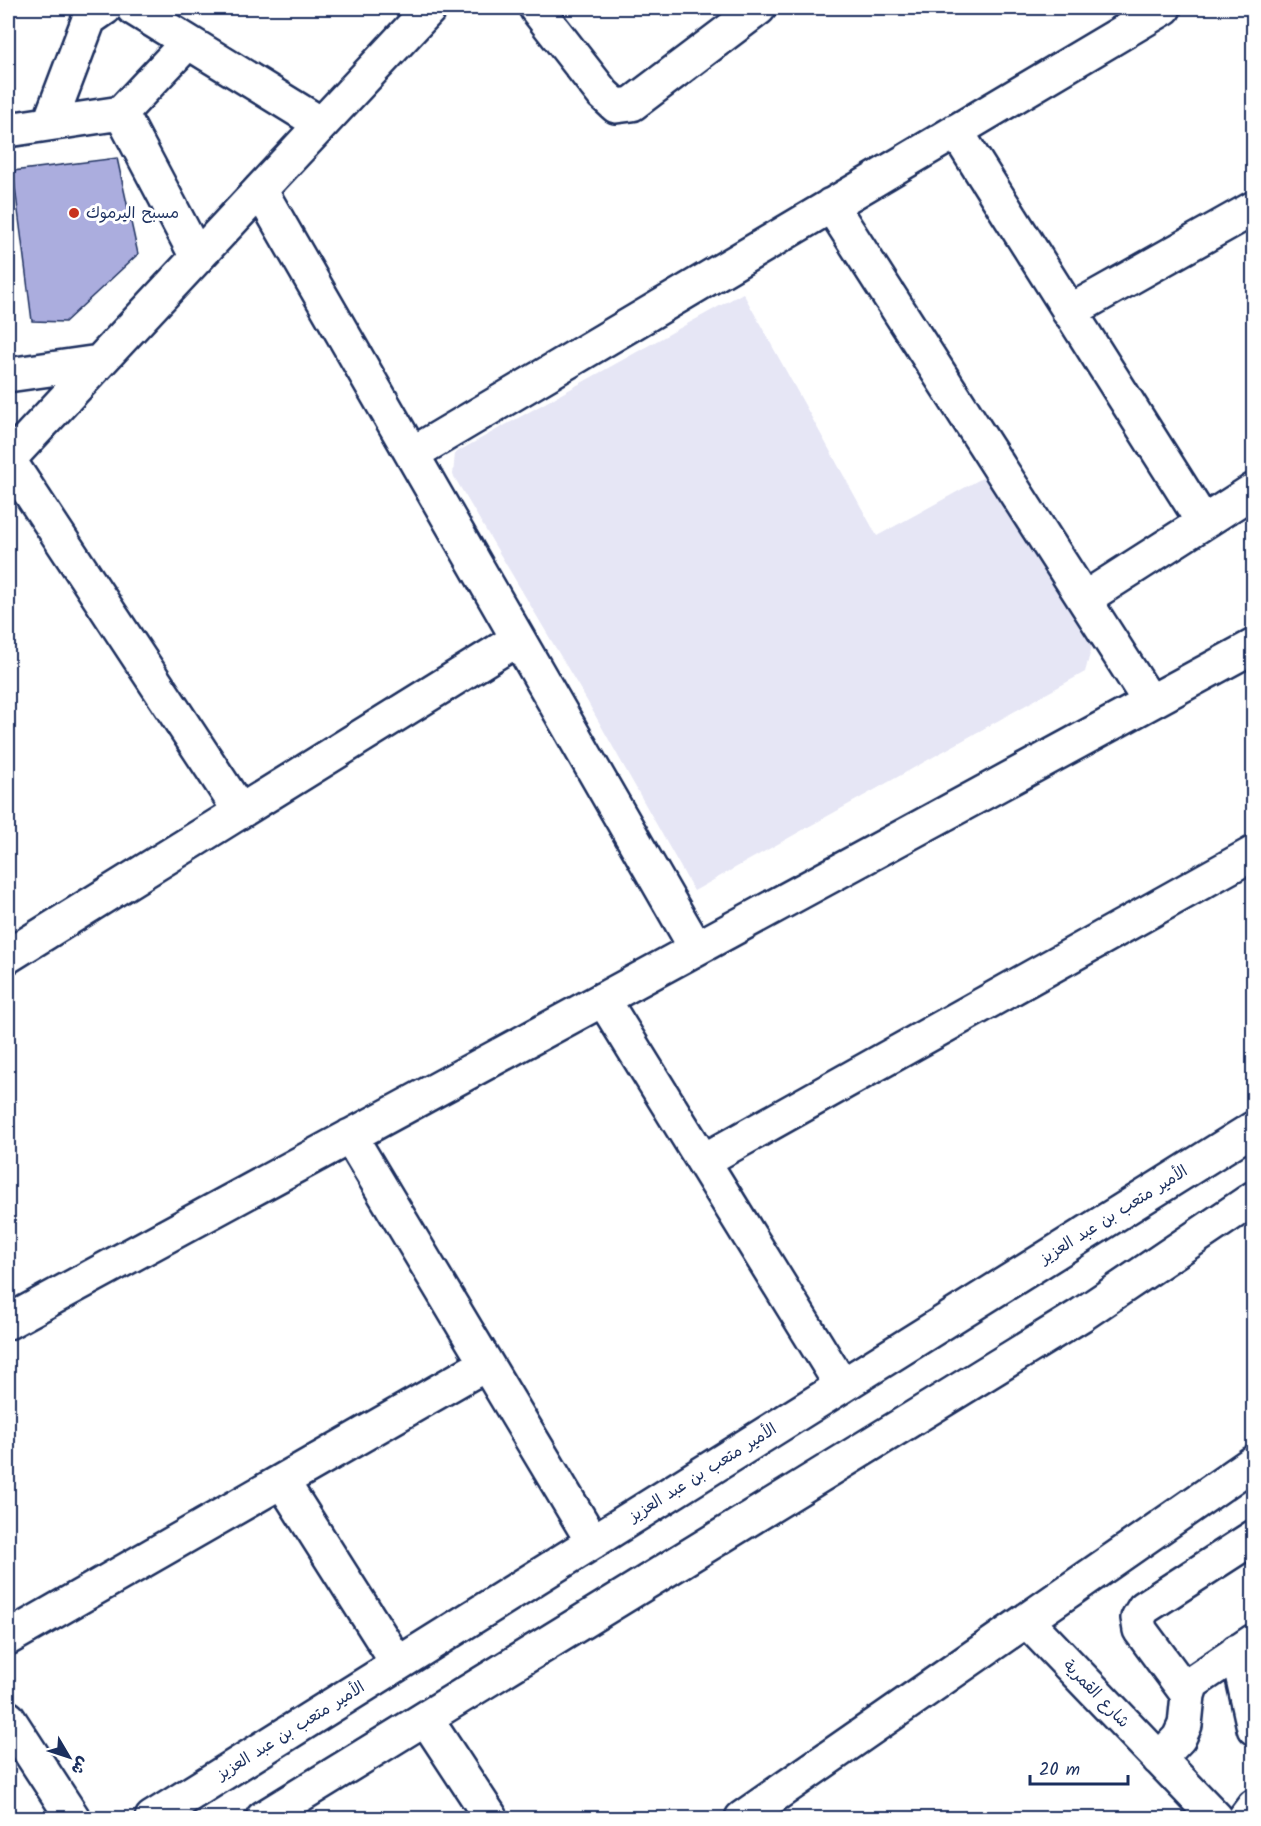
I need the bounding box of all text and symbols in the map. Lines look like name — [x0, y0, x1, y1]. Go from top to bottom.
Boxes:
place label: مسبح اليرموك — [86, 201, 179, 226]
marker: مسبح اليرموك — [67, 206, 81, 220]
street label: الأمير متعب بن عبد العزيز — [1033, 1159, 1193, 1272]
street label: الأمير متعب بن عبد العزيز — [622, 1417, 782, 1530]
street label: شارع القمرية — [1057, 1654, 1135, 1734]
street label: الأمير متعب بن عبد العزيز — [210, 1675, 370, 1788]
north arrow — [39, 1727, 99, 1787]
scale bar — [1030, 1748, 1128, 1786]
text: ش — [64, 1751, 95, 1780]
text: 20 m — [1039, 1756, 1080, 1785]

